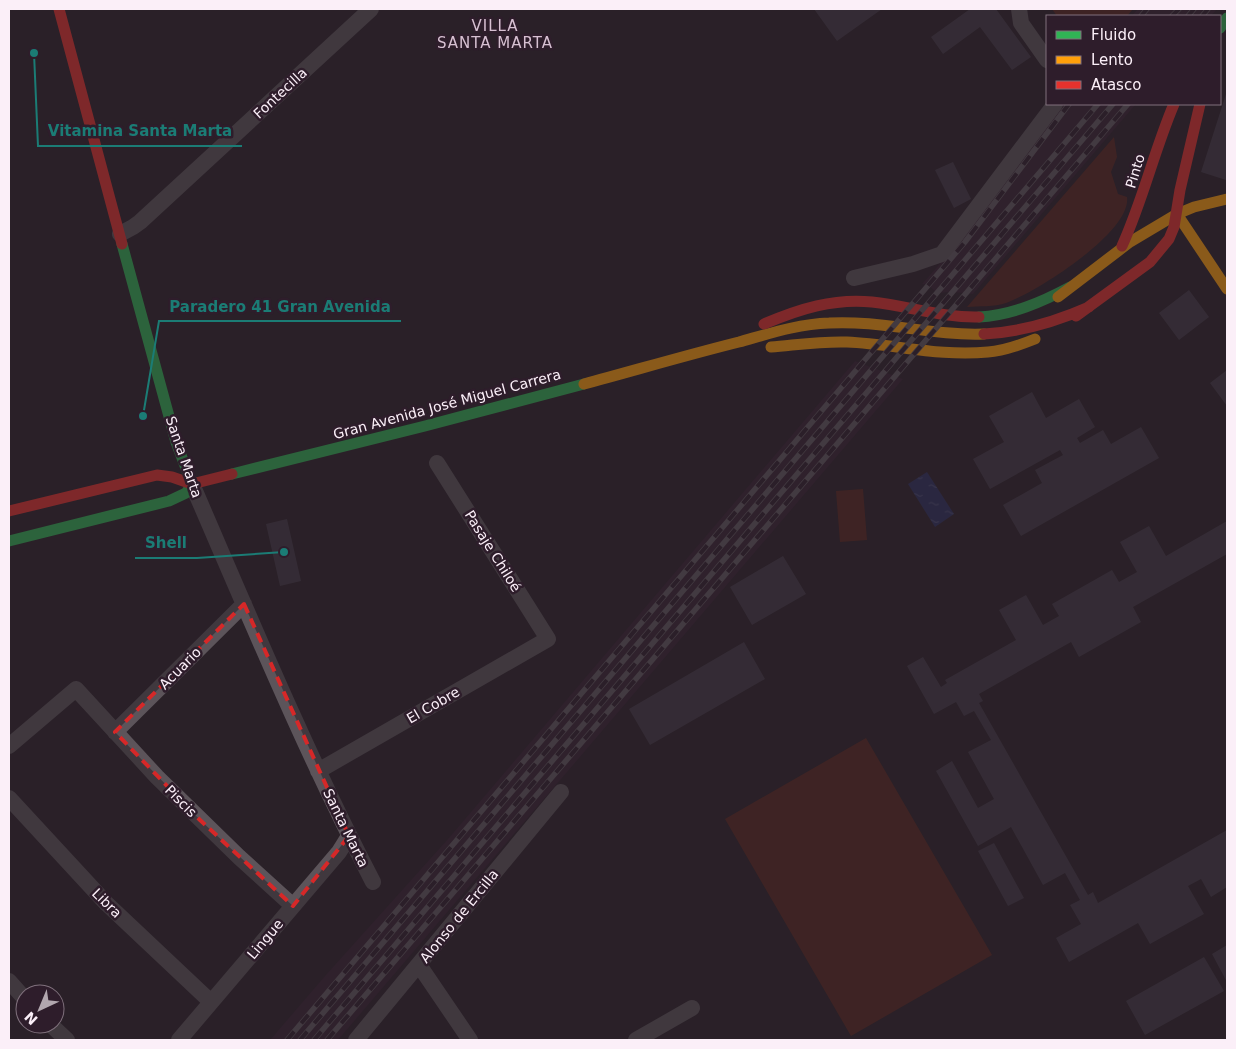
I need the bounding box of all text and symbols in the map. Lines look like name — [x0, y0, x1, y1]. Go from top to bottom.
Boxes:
legend — [1046, 15, 1221, 105]
district label: VILLA SANTA MARTA — [437, 17, 553, 52]
text: Fluido — [1091, 26, 1136, 44]
text: Lento — [1091, 51, 1133, 69]
street label: Fontecilla — [250, 64, 310, 122]
text: Atasco — [1091, 76, 1141, 94]
callout: Vitamina Santa Marta — [38, 116, 242, 146]
text: Vitamina Santa Marta — [48, 122, 232, 140]
street label: Pinto — [1122, 152, 1148, 190]
callout: Paradero 41 Gran Avenida — [159, 291, 401, 321]
text: Paradero 41 Gran Avenida — [169, 298, 391, 316]
street label: Gran Avenida José Miguel Carrera — [332, 366, 562, 442]
street label: Santa Marta — [163, 414, 205, 500]
street label: Pasaje Chiloé — [462, 507, 524, 595]
callout: Shell — [135, 528, 197, 558]
text: Shell — [145, 534, 187, 552]
street label: Acuario — [156, 644, 204, 692]
street label: El Cobre — [404, 683, 462, 727]
street label: Piscis — [162, 782, 200, 820]
street label: Santa Marta — [320, 786, 372, 870]
street label: Alonso de Ercilla — [416, 866, 502, 966]
street label: Libra — [89, 885, 125, 921]
street label: Lingue — [244, 916, 286, 962]
north arrow — [15, 984, 65, 1034]
text: N — [21, 1009, 41, 1028]

